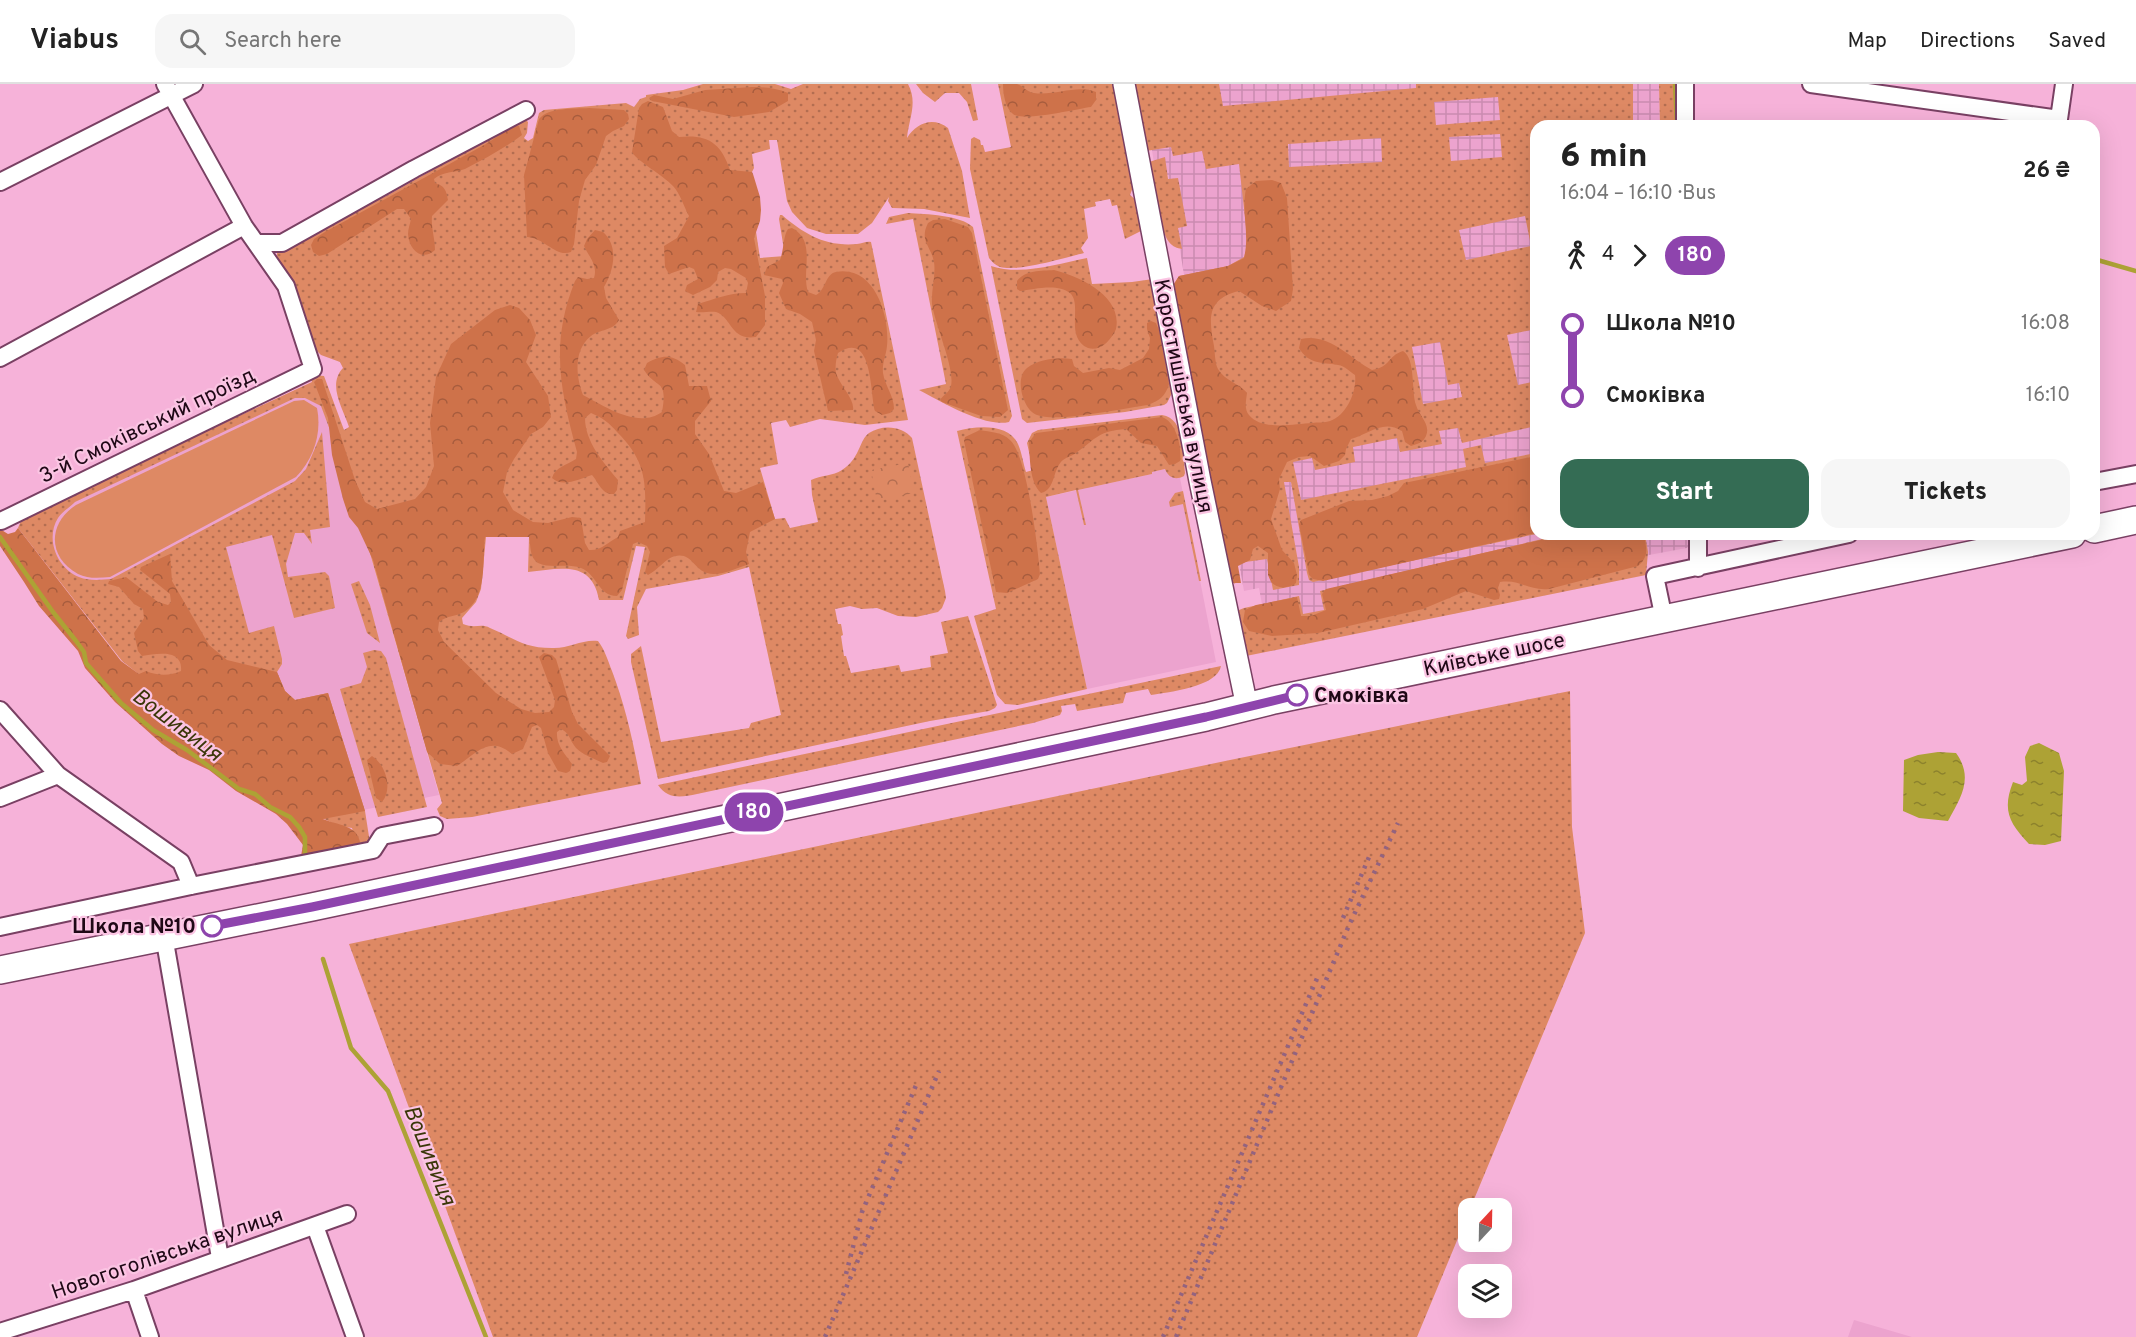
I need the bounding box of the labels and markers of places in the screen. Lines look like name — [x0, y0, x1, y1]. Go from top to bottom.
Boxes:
place label: Смоківка — [1314, 683, 1409, 710]
marker: Смоківка — [1286, 684, 1308, 706]
place label: Школа №10 — [72, 914, 196, 941]
marker: Школа №10 — [201, 915, 223, 937]

